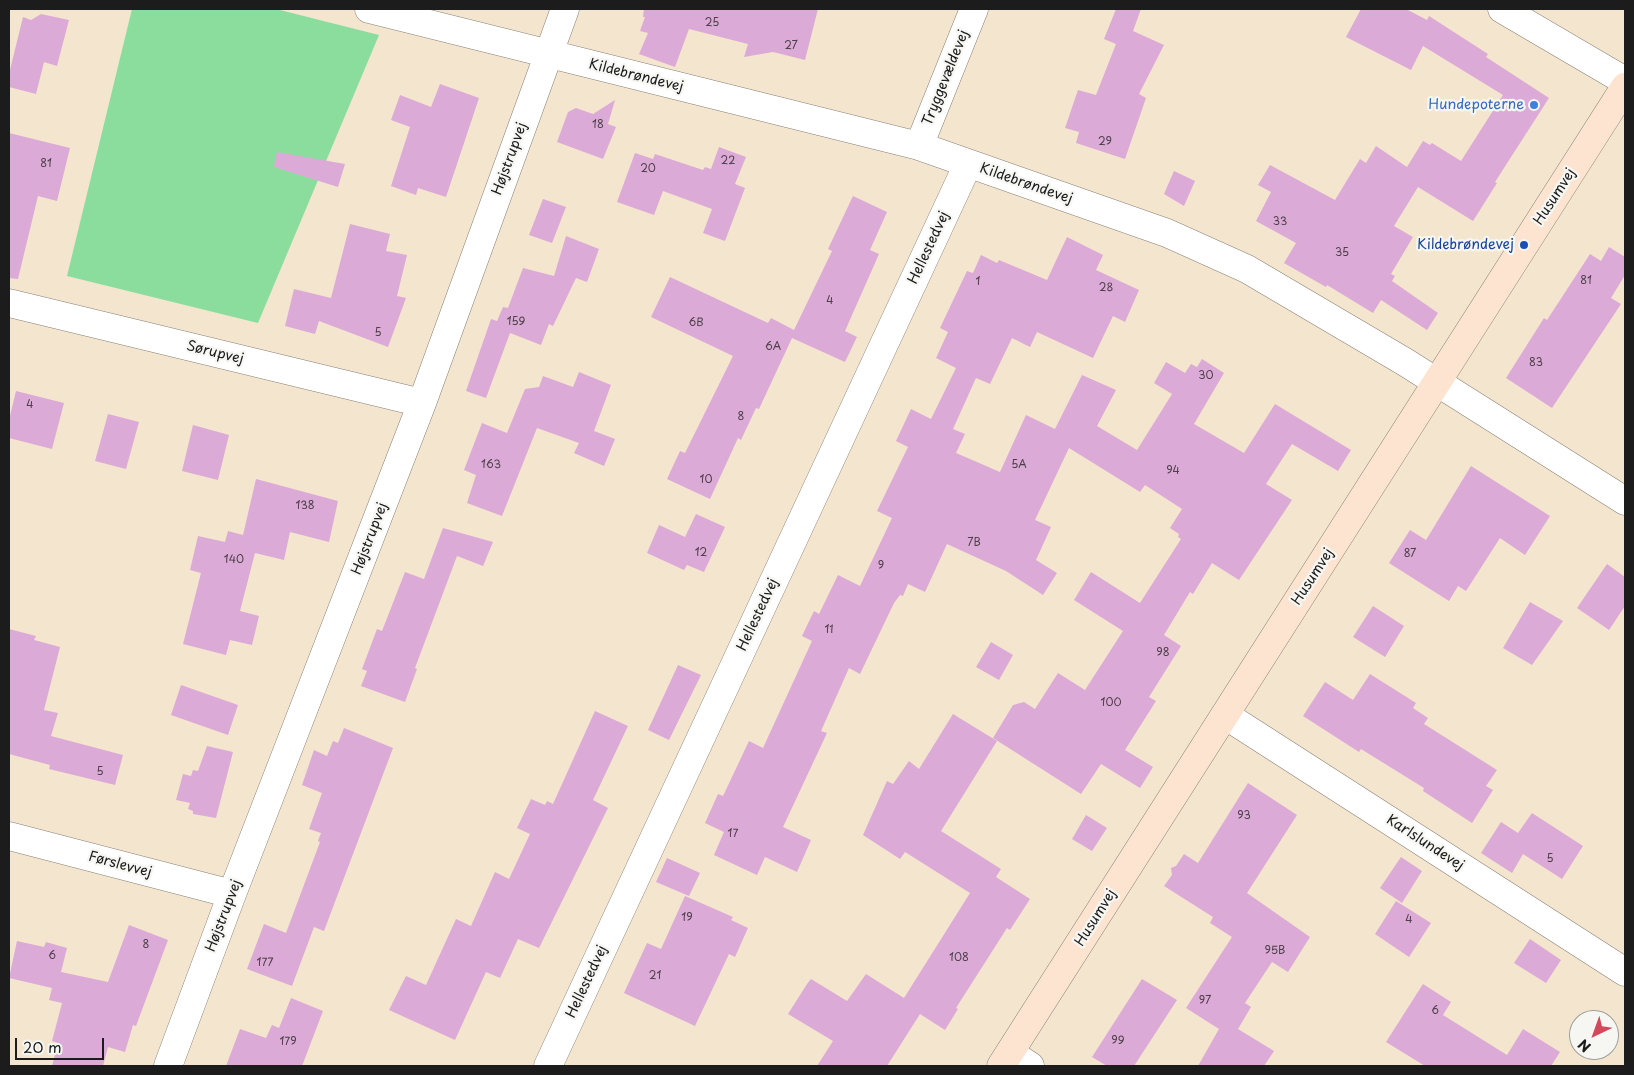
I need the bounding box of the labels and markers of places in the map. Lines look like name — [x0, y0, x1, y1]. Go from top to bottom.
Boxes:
place label: Hundepoterne — [1428, 97, 1524, 113]
marker: Hundepoterne — [1528, 99, 1540, 111]
place label: Kildebrøndevej — [1417, 237, 1514, 253]
marker: Kildebrøndevej — [1518, 239, 1530, 251]

